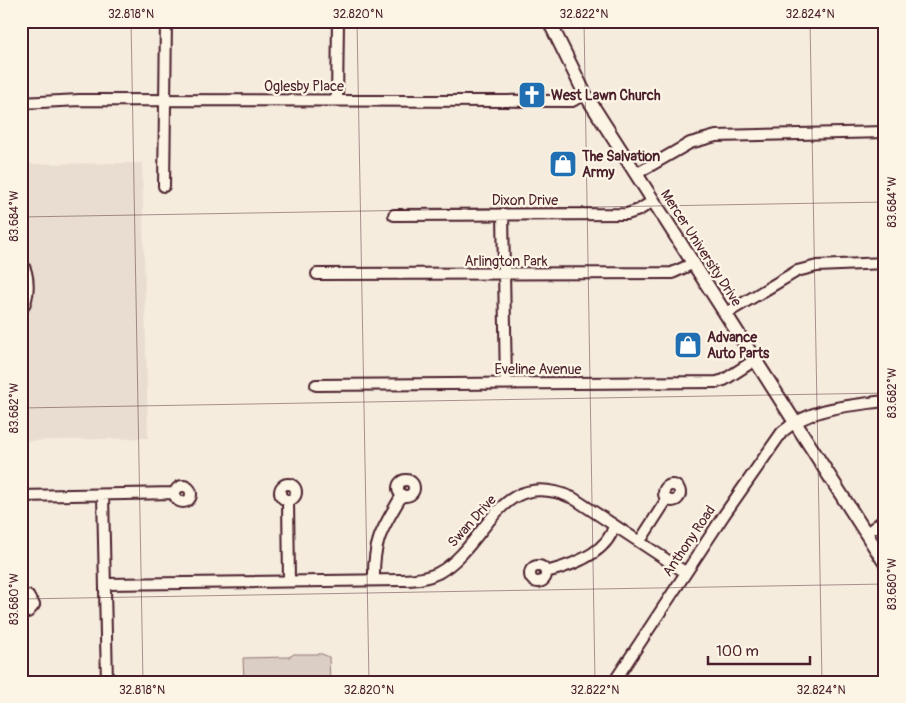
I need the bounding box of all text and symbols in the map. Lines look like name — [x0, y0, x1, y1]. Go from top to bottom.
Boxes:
text: 32.818°N — [108, 7, 154, 22]
text: 32.820°N — [333, 7, 383, 22]
text: 32.822°N — [560, 7, 608, 22]
text: 32.824°N — [785, 7, 835, 22]
street label: Oglesby Place — [264, 78, 344, 95]
church icon: West Lawn Church — [517, 80, 547, 110]
place label: West Lawn Church — [551, 87, 661, 104]
place label: The Salvation Army — [581, 148, 660, 181]
shop icon: The Salvation Army — [548, 149, 578, 179]
text: 83.684°W — [885, 177, 900, 227]
street label: Mercer University Drive — [657, 186, 745, 310]
text: 83.684°W — [7, 191, 22, 241]
street label: Dixon Drive — [492, 192, 558, 209]
street label: Arlington Park — [464, 253, 548, 270]
place label: Advance Auto Parts — [707, 329, 770, 362]
shop icon: Advance Auto Parts — [673, 330, 703, 360]
street label: Eveline Avenue — [494, 361, 582, 378]
text: 83.682°W — [885, 368, 900, 418]
text: 83.682°W — [7, 383, 22, 433]
street label: Swan Drive — [444, 491, 500, 551]
street label: Anthony Road — [659, 502, 719, 580]
text: 83.680°W — [885, 558, 900, 610]
text: 83.680°W — [7, 573, 22, 625]
scale bar — [708, 633, 811, 665]
text: 100 m — [716, 642, 759, 661]
text: 32.818°N — [119, 683, 165, 698]
text: 32.820°N — [344, 683, 394, 698]
text: 32.822°N — [571, 683, 619, 698]
text: 32.824°N — [796, 683, 846, 698]

